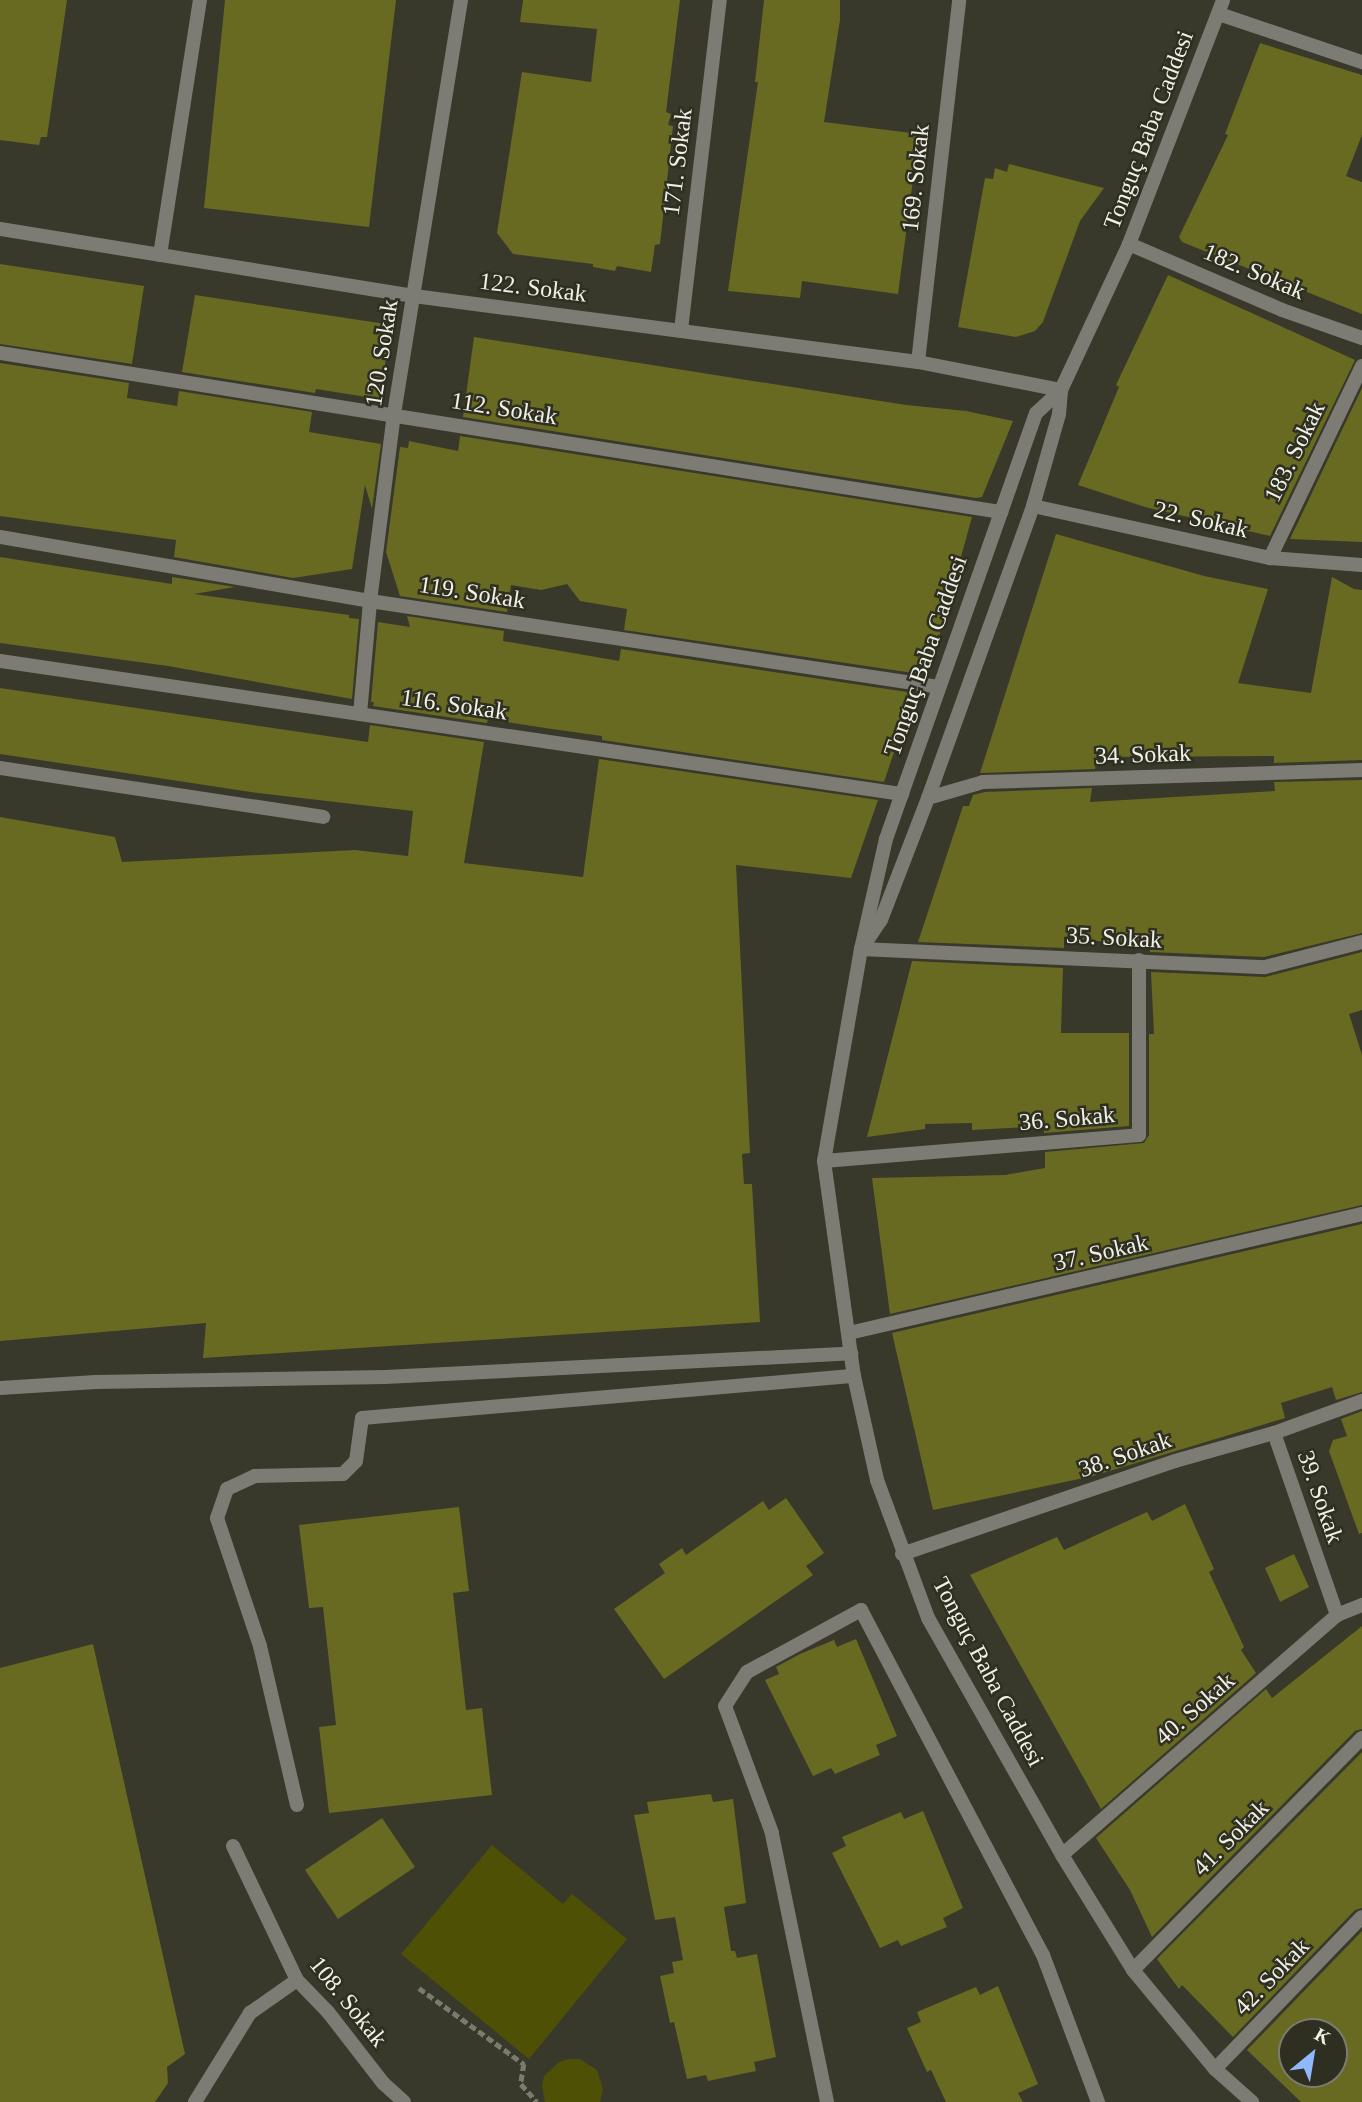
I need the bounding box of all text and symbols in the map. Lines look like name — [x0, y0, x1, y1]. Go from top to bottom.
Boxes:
street label: Tonguç Baba Caddesi — [1098, 27, 1200, 233]
street label: 171. Sokak — [657, 107, 699, 217]
street label: 169. Sokak — [896, 123, 936, 233]
street label: 182. Sokak — [1199, 238, 1309, 306]
street label: 122. Sokak — [478, 267, 588, 309]
street label: 120. Sokak — [359, 297, 405, 409]
street label: 112. Sokak — [449, 386, 559, 432]
street label: 183. Sokak — [1258, 397, 1332, 507]
street label: 22. Sokak — [1151, 495, 1251, 545]
street label: Tonguç Baba Caddesi — [878, 552, 974, 760]
street label: 119. Sokak — [417, 570, 527, 616]
street label: 116. Sokak — [399, 683, 509, 727]
street label: 34. Sokak — [1095, 739, 1191, 771]
street label: 35. Sokak — [1065, 921, 1163, 955]
street label: 36. Sokak — [1018, 1100, 1116, 1138]
street label: 37. Sokak — [1051, 1228, 1151, 1278]
street label: 38. Sokak — [1075, 1426, 1175, 1484]
street label: 39. Sokak — [1291, 1447, 1349, 1547]
street label: Tonguç Baba Caddesi — [926, 1572, 1050, 1772]
street label: 40. Sokak — [1149, 1667, 1241, 1751]
street label: 41. Sokak — [1187, 1794, 1275, 1882]
street label: 42. Sokak — [1228, 1932, 1316, 2022]
street label: 108. Sokak — [303, 1951, 393, 2053]
north arrow — [1278, 2018, 1348, 2088]
text: K — [1311, 2023, 1334, 2049]

